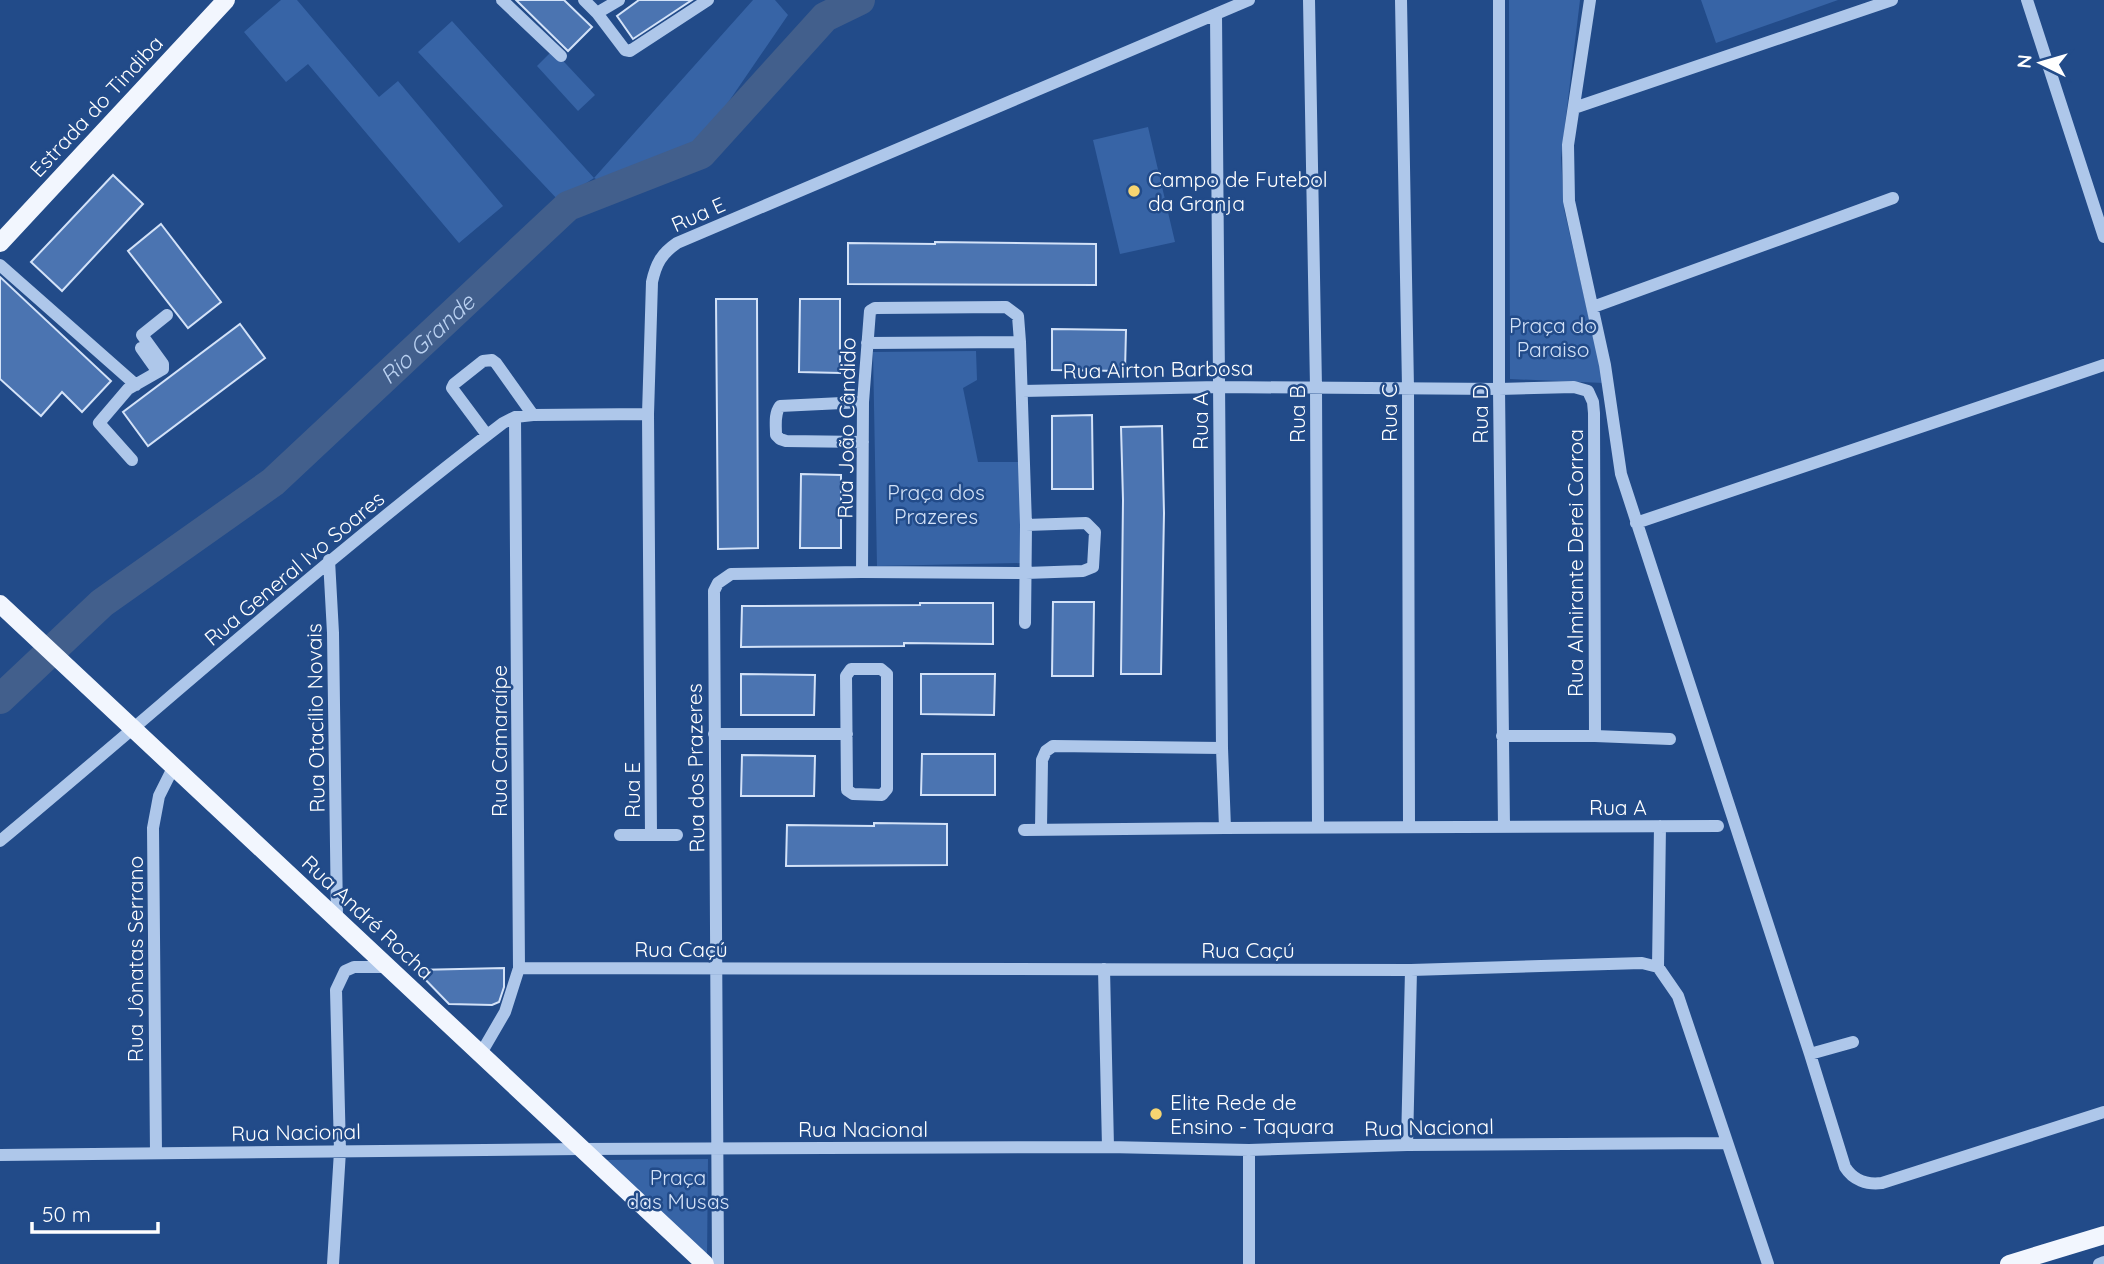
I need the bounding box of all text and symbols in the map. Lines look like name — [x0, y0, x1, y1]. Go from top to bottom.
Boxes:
north arrow — [2006, 28, 2076, 98]
street label: Estrada do Tindiba — [24, 30, 168, 182]
text: N — [2012, 54, 2037, 70]
place label: Campo de Futebol da Granja — [1148, 166, 1328, 216]
marker: Campo de Futebol da Granja — [1126, 183, 1142, 199]
street label: Rua E — [667, 191, 729, 237]
water label: Rio Grande — [373, 286, 481, 390]
park label: Praça do Paraiso — [1509, 312, 1597, 362]
street label: Rua João Cândido — [831, 337, 861, 519]
street label: Rua Airton Barbosa — [1062, 354, 1254, 384]
street label: Rua C — [1376, 384, 1402, 442]
street label: Rua D — [1467, 384, 1493, 444]
street label: Rua B — [1284, 385, 1310, 443]
street label: Rua A — [1187, 392, 1213, 450]
street label: Rua Almirante Derei Corroa — [1562, 429, 1588, 697]
park label: Praça dos Prazeres — [887, 479, 985, 529]
street label: Rua General Ivo Soares — [199, 485, 389, 651]
street label: Rua Otacílio Novais — [300, 623, 330, 813]
street label: Rua Camaraípe — [486, 665, 512, 817]
street label: Rua dos Prazeres — [681, 683, 709, 853]
street label: Rua E — [619, 762, 645, 818]
street label: Rua A — [1589, 794, 1647, 820]
street label: Rua André Rocha — [297, 849, 439, 985]
street label: Rua Jônatas Serrano — [122, 856, 148, 1062]
street label: Rua Caçú — [634, 936, 728, 962]
street label: Rua Caçú — [1201, 937, 1295, 963]
place label: Elite Rede de Ensino - Taquara — [1170, 1089, 1334, 1139]
marker: Elite Rede de Ensino - Taquara — [1148, 1106, 1164, 1122]
street label: Rua Nacional — [1364, 1113, 1494, 1141]
street label: Rua Nacional — [798, 1116, 928, 1142]
street label: Rua Nacional — [231, 1118, 361, 1146]
park label: Praça das Musas — [627, 1164, 729, 1214]
scale bar — [32, 1190, 158, 1234]
text: 50 m — [42, 1201, 91, 1227]

